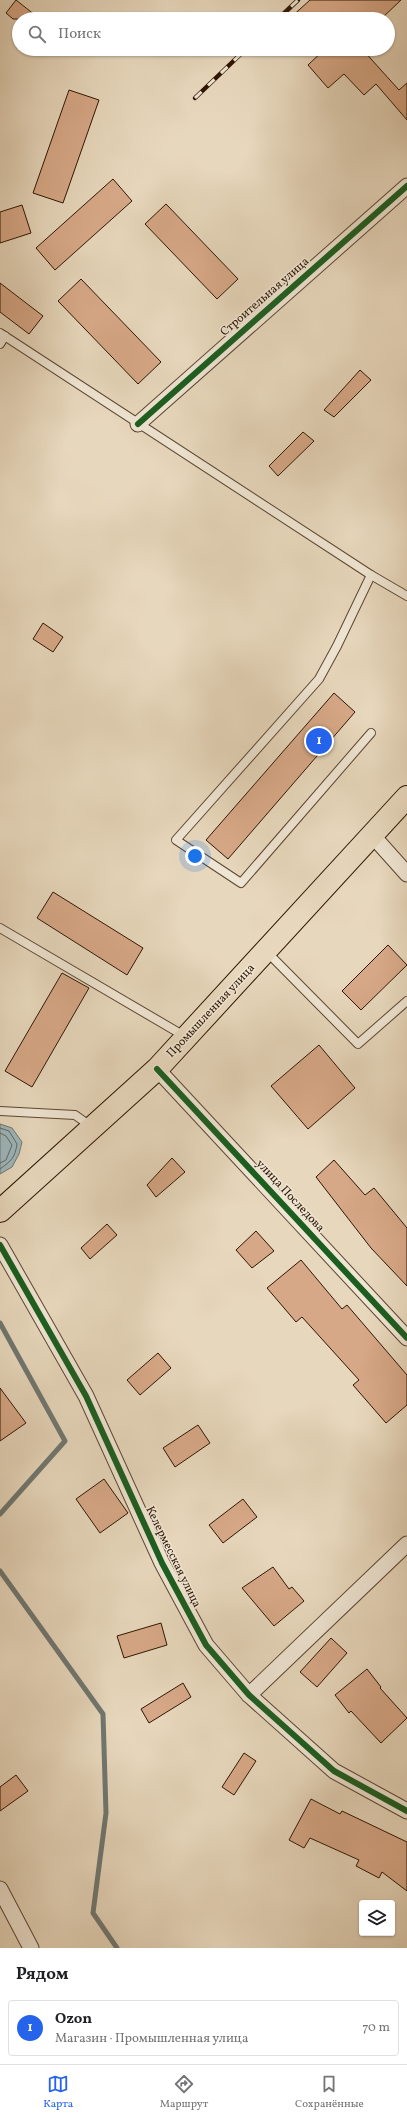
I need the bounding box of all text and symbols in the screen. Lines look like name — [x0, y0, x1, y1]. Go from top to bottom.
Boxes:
search box — [12, 12, 395, 56]
icon: search — [26, 23, 48, 45]
text: Поиск — [58, 24, 101, 45]
street label: Строительная улица — [217, 254, 313, 340]
pin: 1 — [306, 726, 332, 756]
your location — [185, 846, 205, 866]
street label: Промышленная улица — [163, 960, 259, 1062]
street label: улица Последова — [252, 1156, 328, 1236]
street label: Келермесская улица — [141, 1504, 205, 1610]
map controls — [359, 1900, 395, 1936]
button: layers — [359, 1900, 395, 1936]
text: Рядом — [16, 1963, 69, 1986]
text: Ozon — [55, 2009, 92, 2030]
text: 1 — [27, 2019, 33, 2037]
text: 70 m — [362, 2019, 390, 2037]
text: Магазин · Промышленная улица — [55, 2030, 248, 2048]
tab: Карта — [43, 2073, 73, 2112]
tab: Маршрут — [160, 2073, 208, 2112]
tab: Сохранённые — [295, 2073, 364, 2112]

